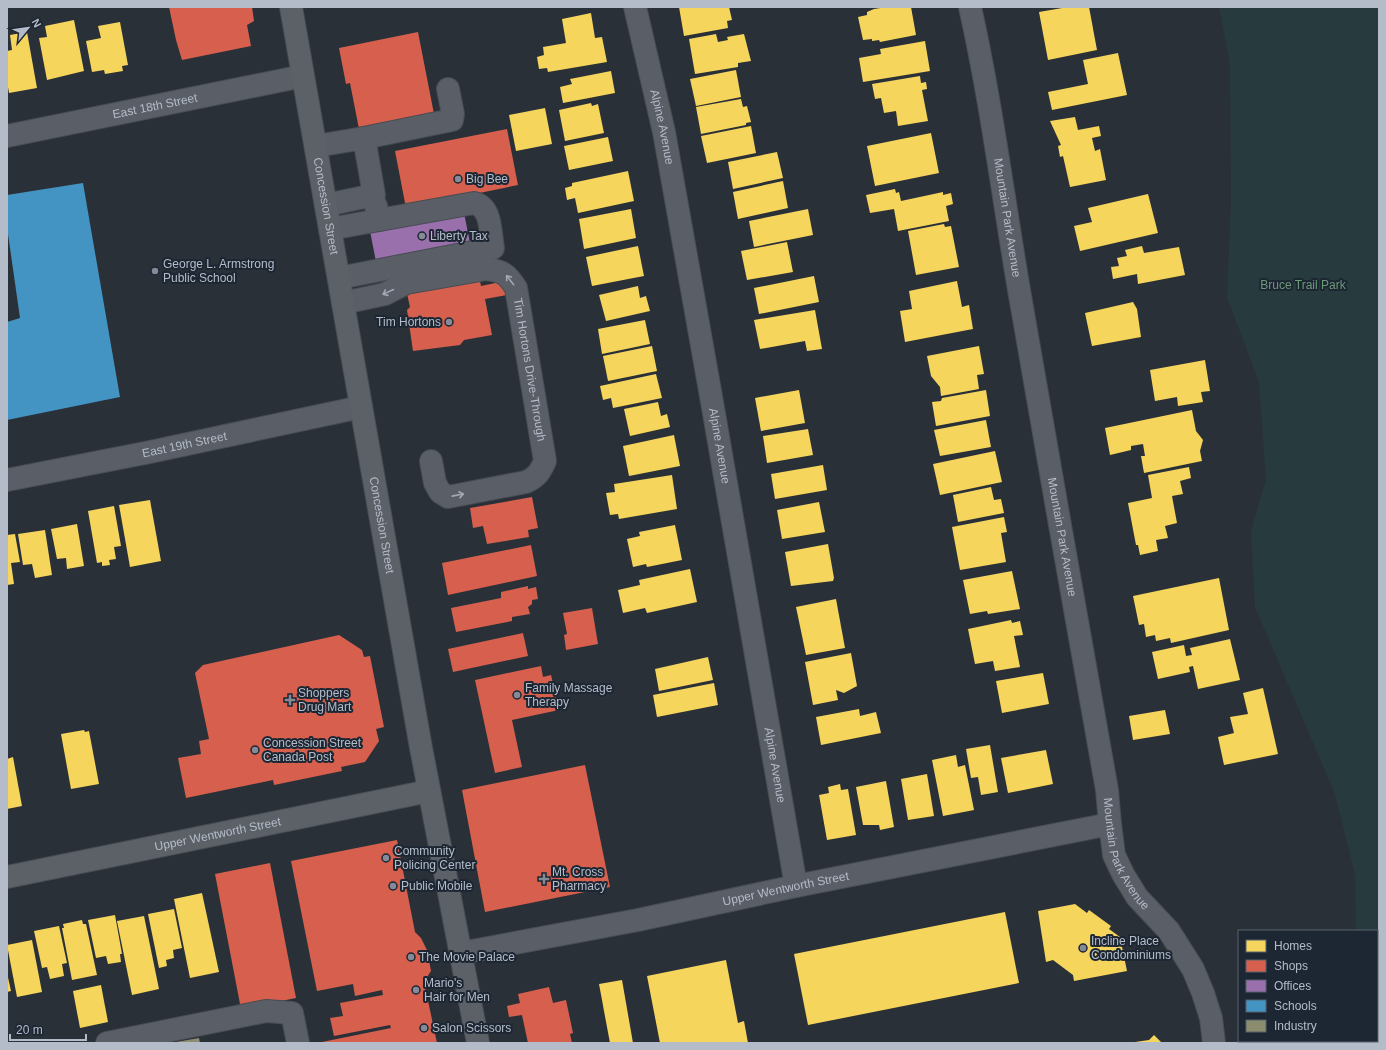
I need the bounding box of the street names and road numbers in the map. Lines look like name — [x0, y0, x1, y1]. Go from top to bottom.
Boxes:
street label: Alpine Avenue — [647, 88, 677, 166]
street label: East 18th Street — [111, 90, 199, 121]
street label: Concession Street — [311, 156, 341, 256]
street label: Mountain Park Avenue — [991, 157, 1024, 279]
street label: Tim Hortons Drive-Through — [511, 297, 549, 442]
street label: Alpine Avenue — [706, 407, 733, 485]
street label: East 19th Street — [141, 429, 229, 460]
street label: Concession Street — [367, 476, 397, 575]
street label: Mountain Park Avenue — [1045, 476, 1080, 598]
street label: Alpine Avenue — [762, 726, 789, 804]
street label: Mountain Park Avenue — [1101, 797, 1153, 913]
street label: Upper Wentworth Street — [153, 814, 283, 854]
street label: Upper Wentworth Street — [721, 869, 851, 909]

